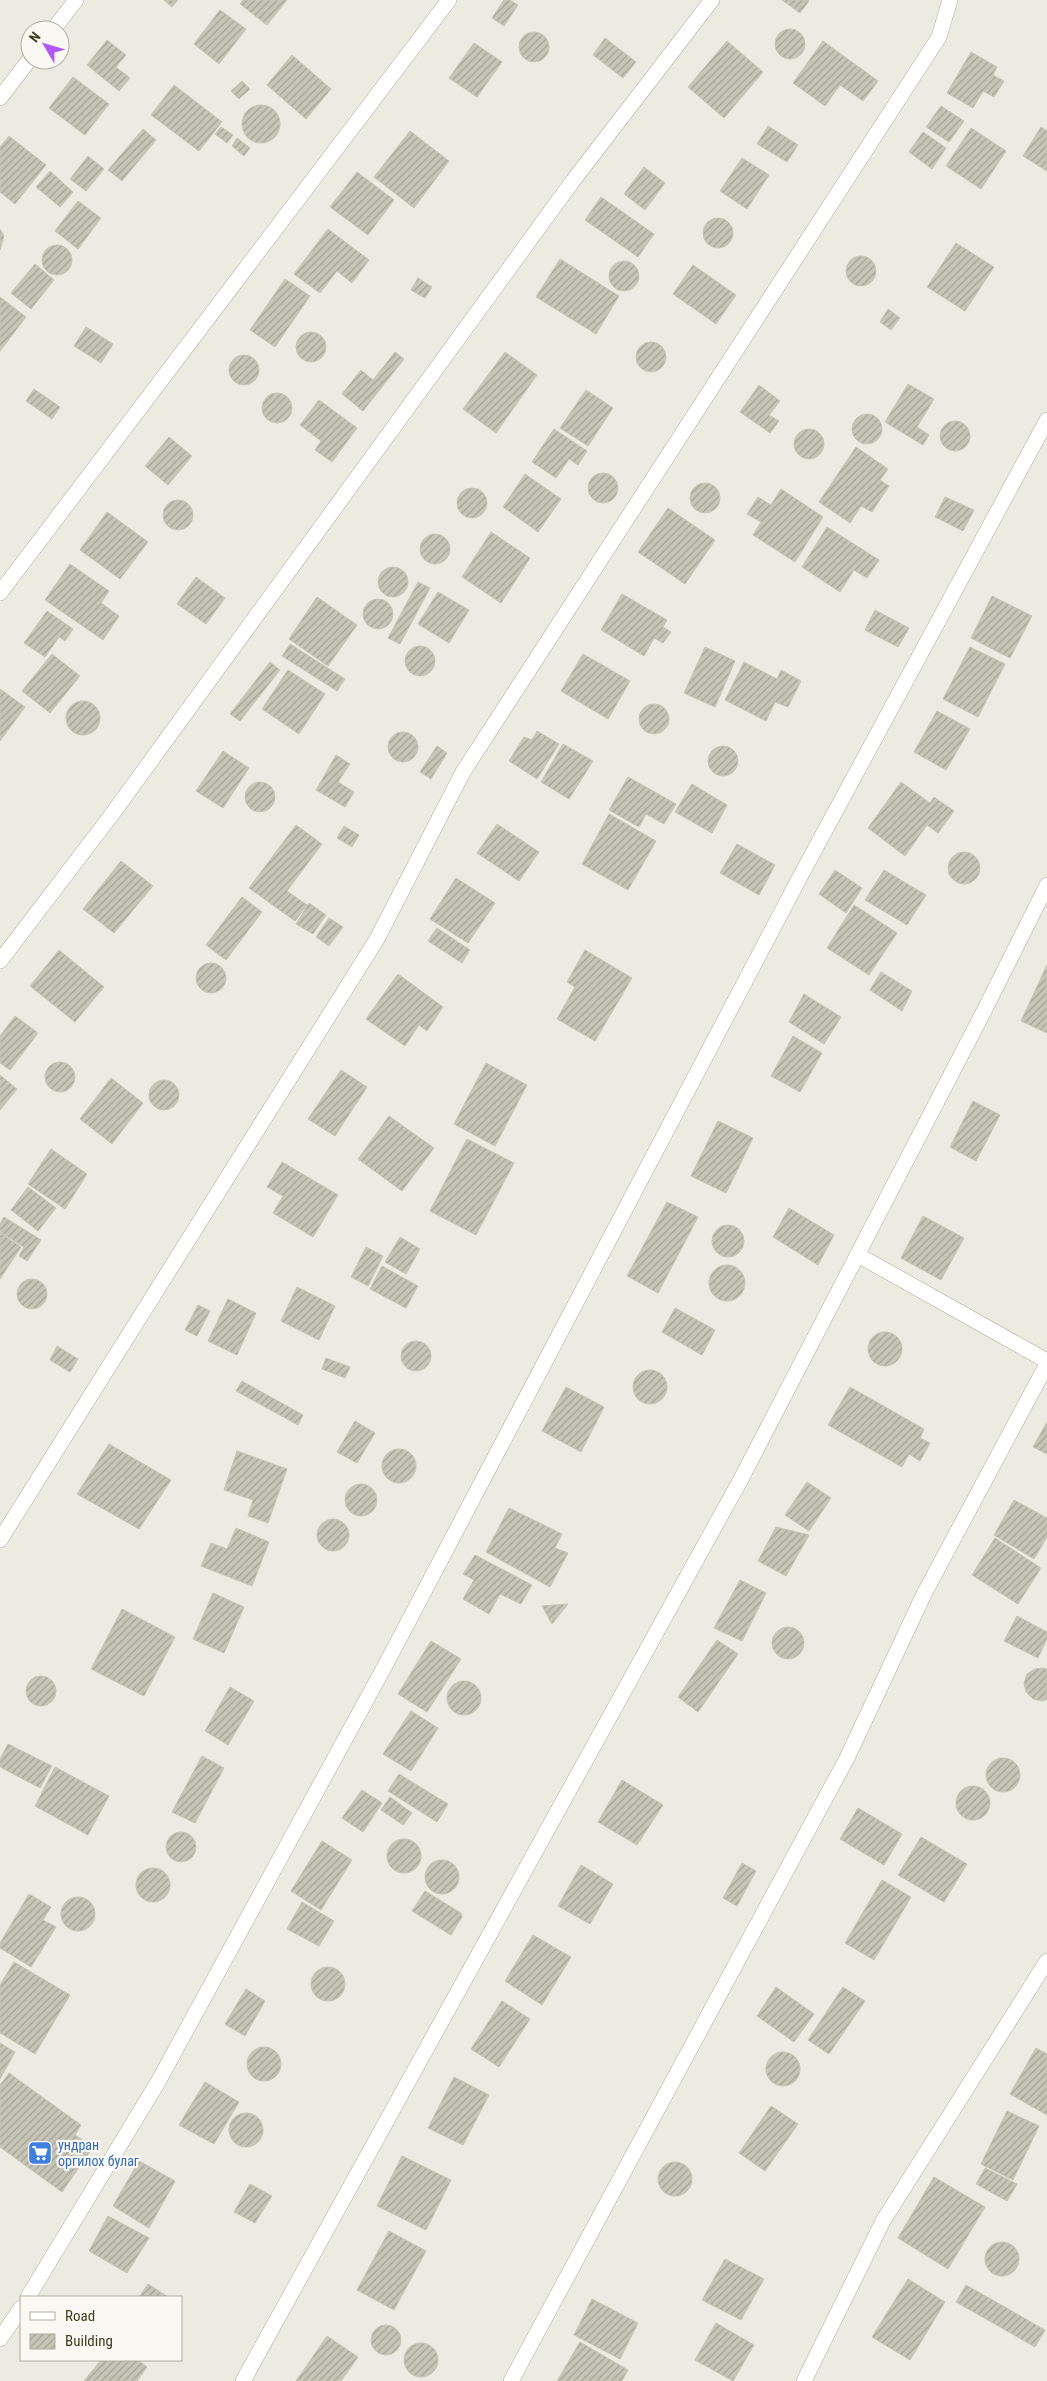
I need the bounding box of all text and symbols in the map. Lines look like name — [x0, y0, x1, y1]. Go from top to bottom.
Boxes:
north arrow — [20, 20, 70, 70]
text: N — [26, 29, 44, 45]
place label: ундран оргилох булаг — [58, 2137, 139, 2169]
supermarket icon: ундран оргилох булаг — [27, 2140, 53, 2166]
legend — [20, 2296, 182, 2361]
text: Road — [65, 2307, 95, 2325]
text: Building — [65, 2332, 113, 2350]

